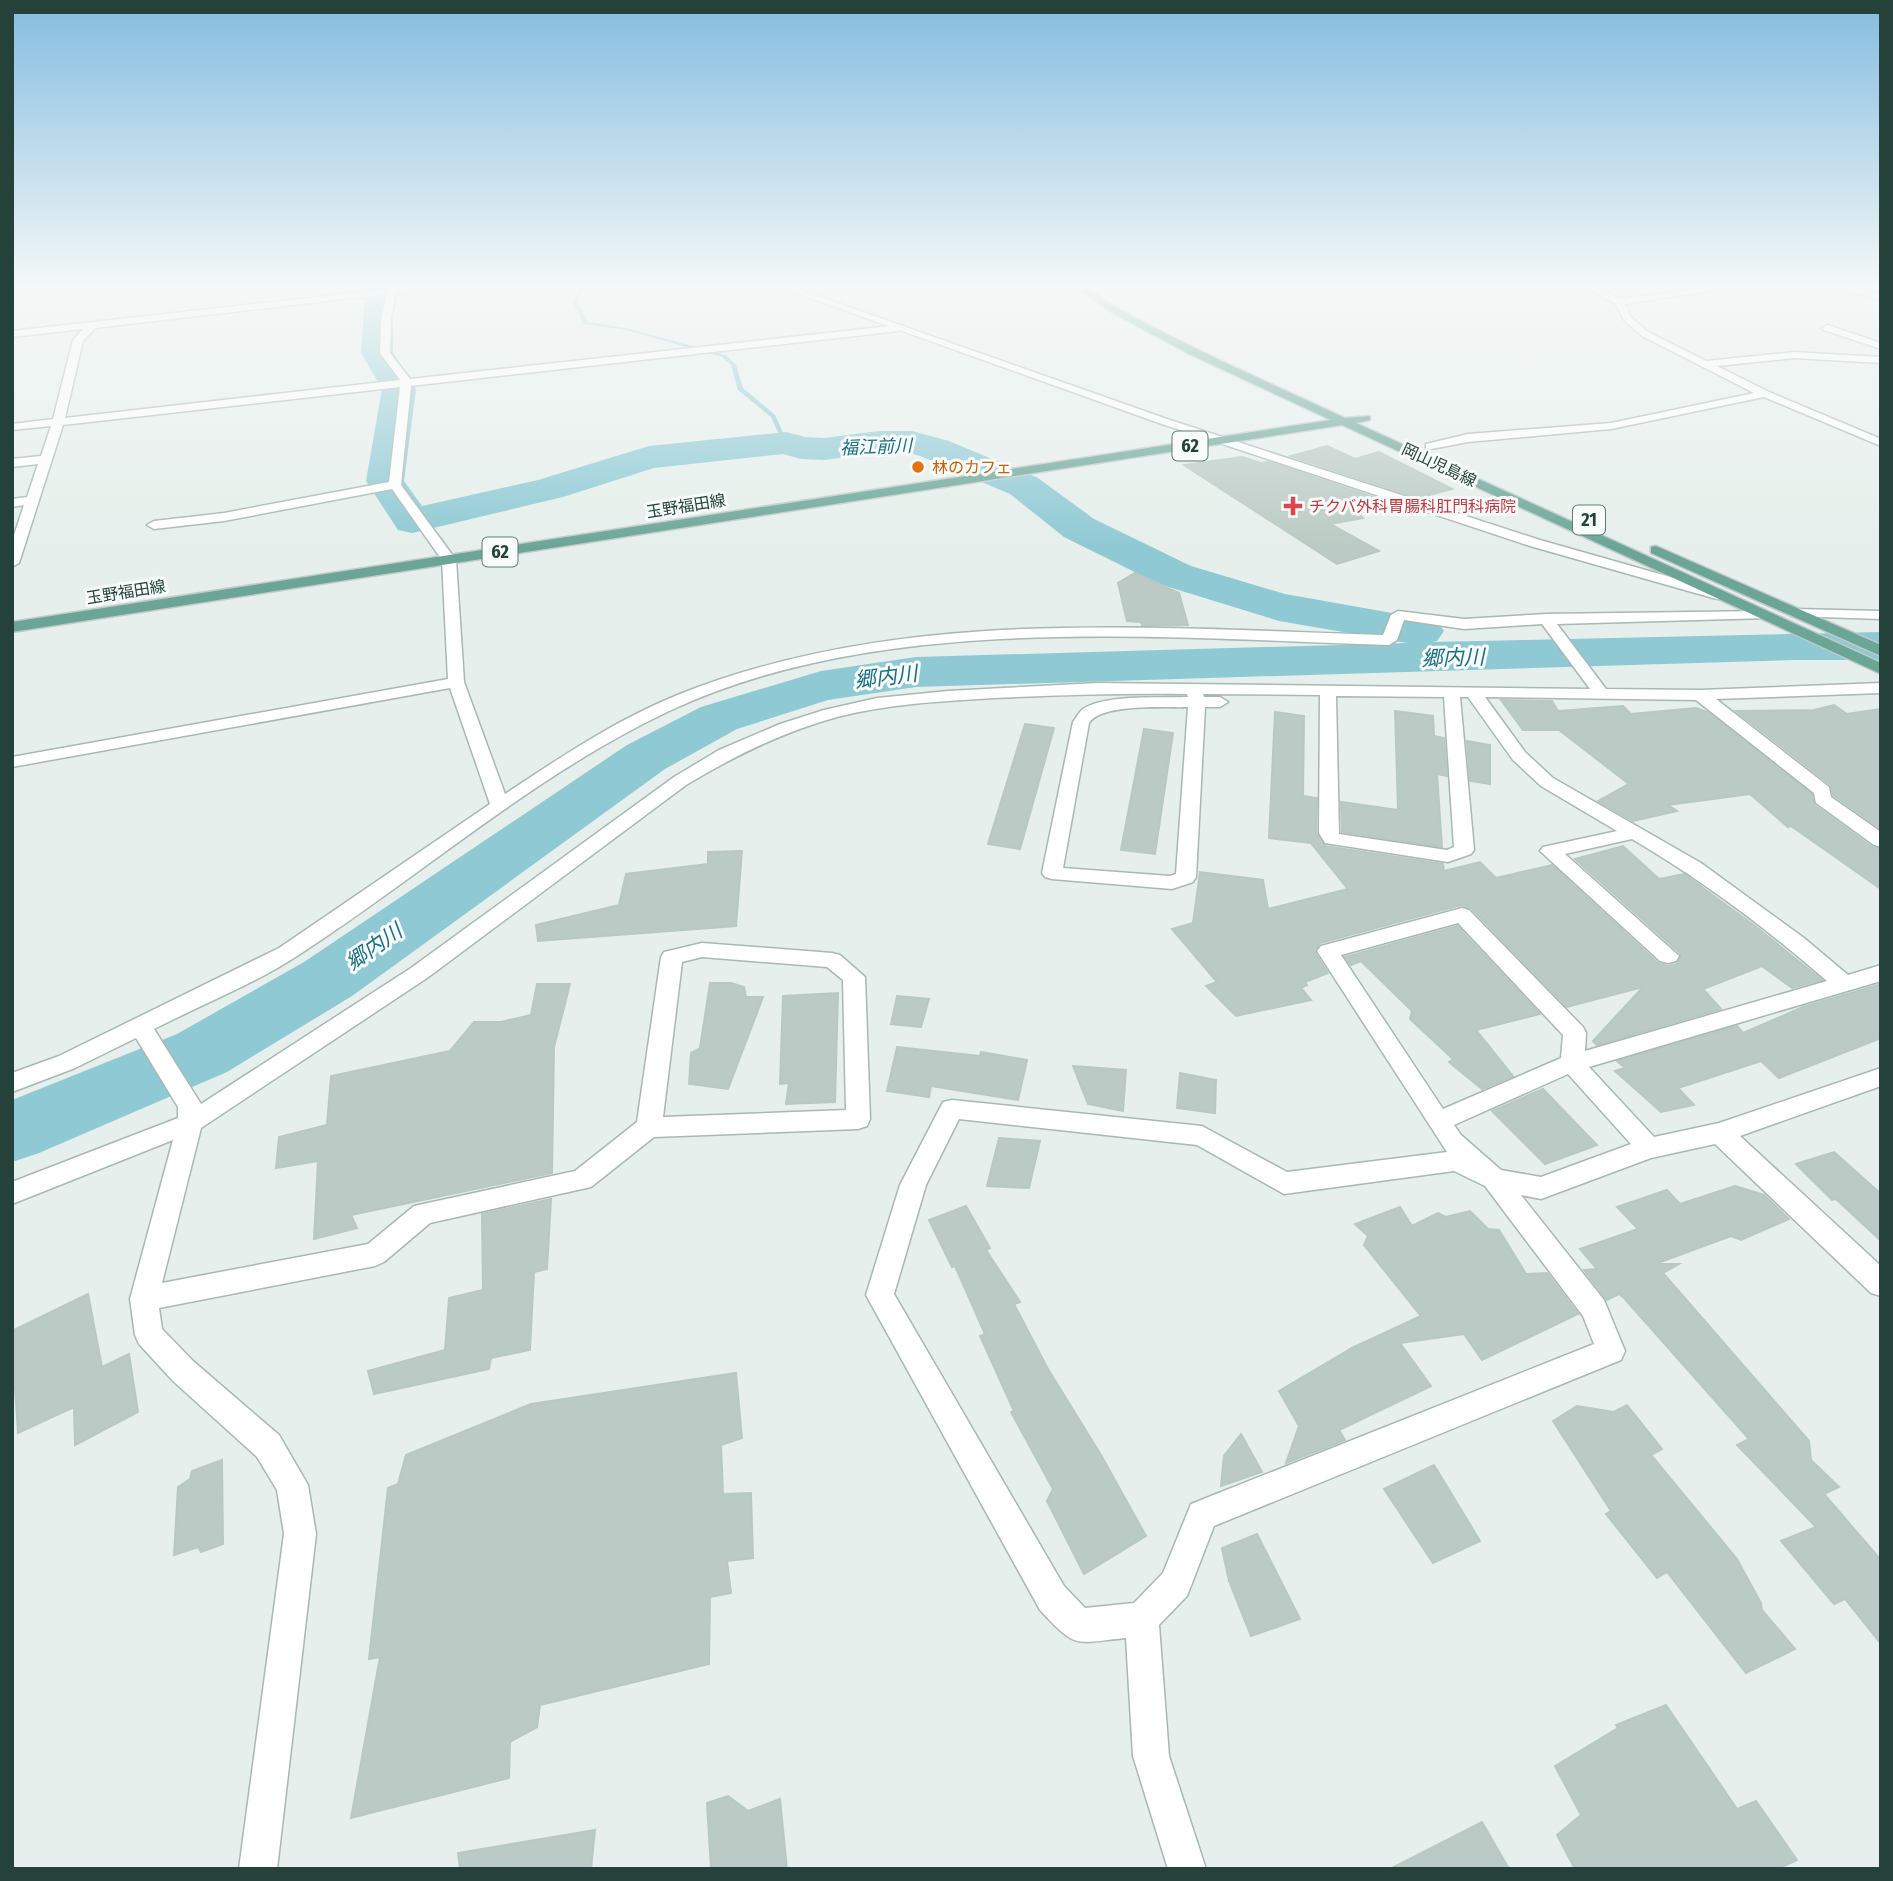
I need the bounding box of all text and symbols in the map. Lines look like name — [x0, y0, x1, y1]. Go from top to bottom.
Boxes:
road number: 62 — [1172, 432, 1208, 461]
water label: 福江前川 — [840, 435, 914, 459]
street label: 岡山児島線 — [1399, 439, 1479, 491]
place label: 林のカフェ — [932, 458, 1012, 477]
marker: 林のカフェ — [910, 459, 926, 475]
street label: 玉野福田線 — [645, 490, 727, 522]
marker: チクバ外科胃腸科肛門科病院 — [1283, 496, 1303, 516]
place label: チクバ外科胃腸科肛門科病院 — [1309, 497, 1516, 516]
road number: 21 — [1573, 506, 1605, 534]
road number: 62 — [482, 538, 518, 566]
street label: 玉野福田線 — [85, 576, 167, 608]
water label: 郷内川 — [1421, 644, 1487, 672]
water label: 郷内川 — [853, 660, 921, 694]
water label: 郷内川 — [341, 917, 409, 976]

